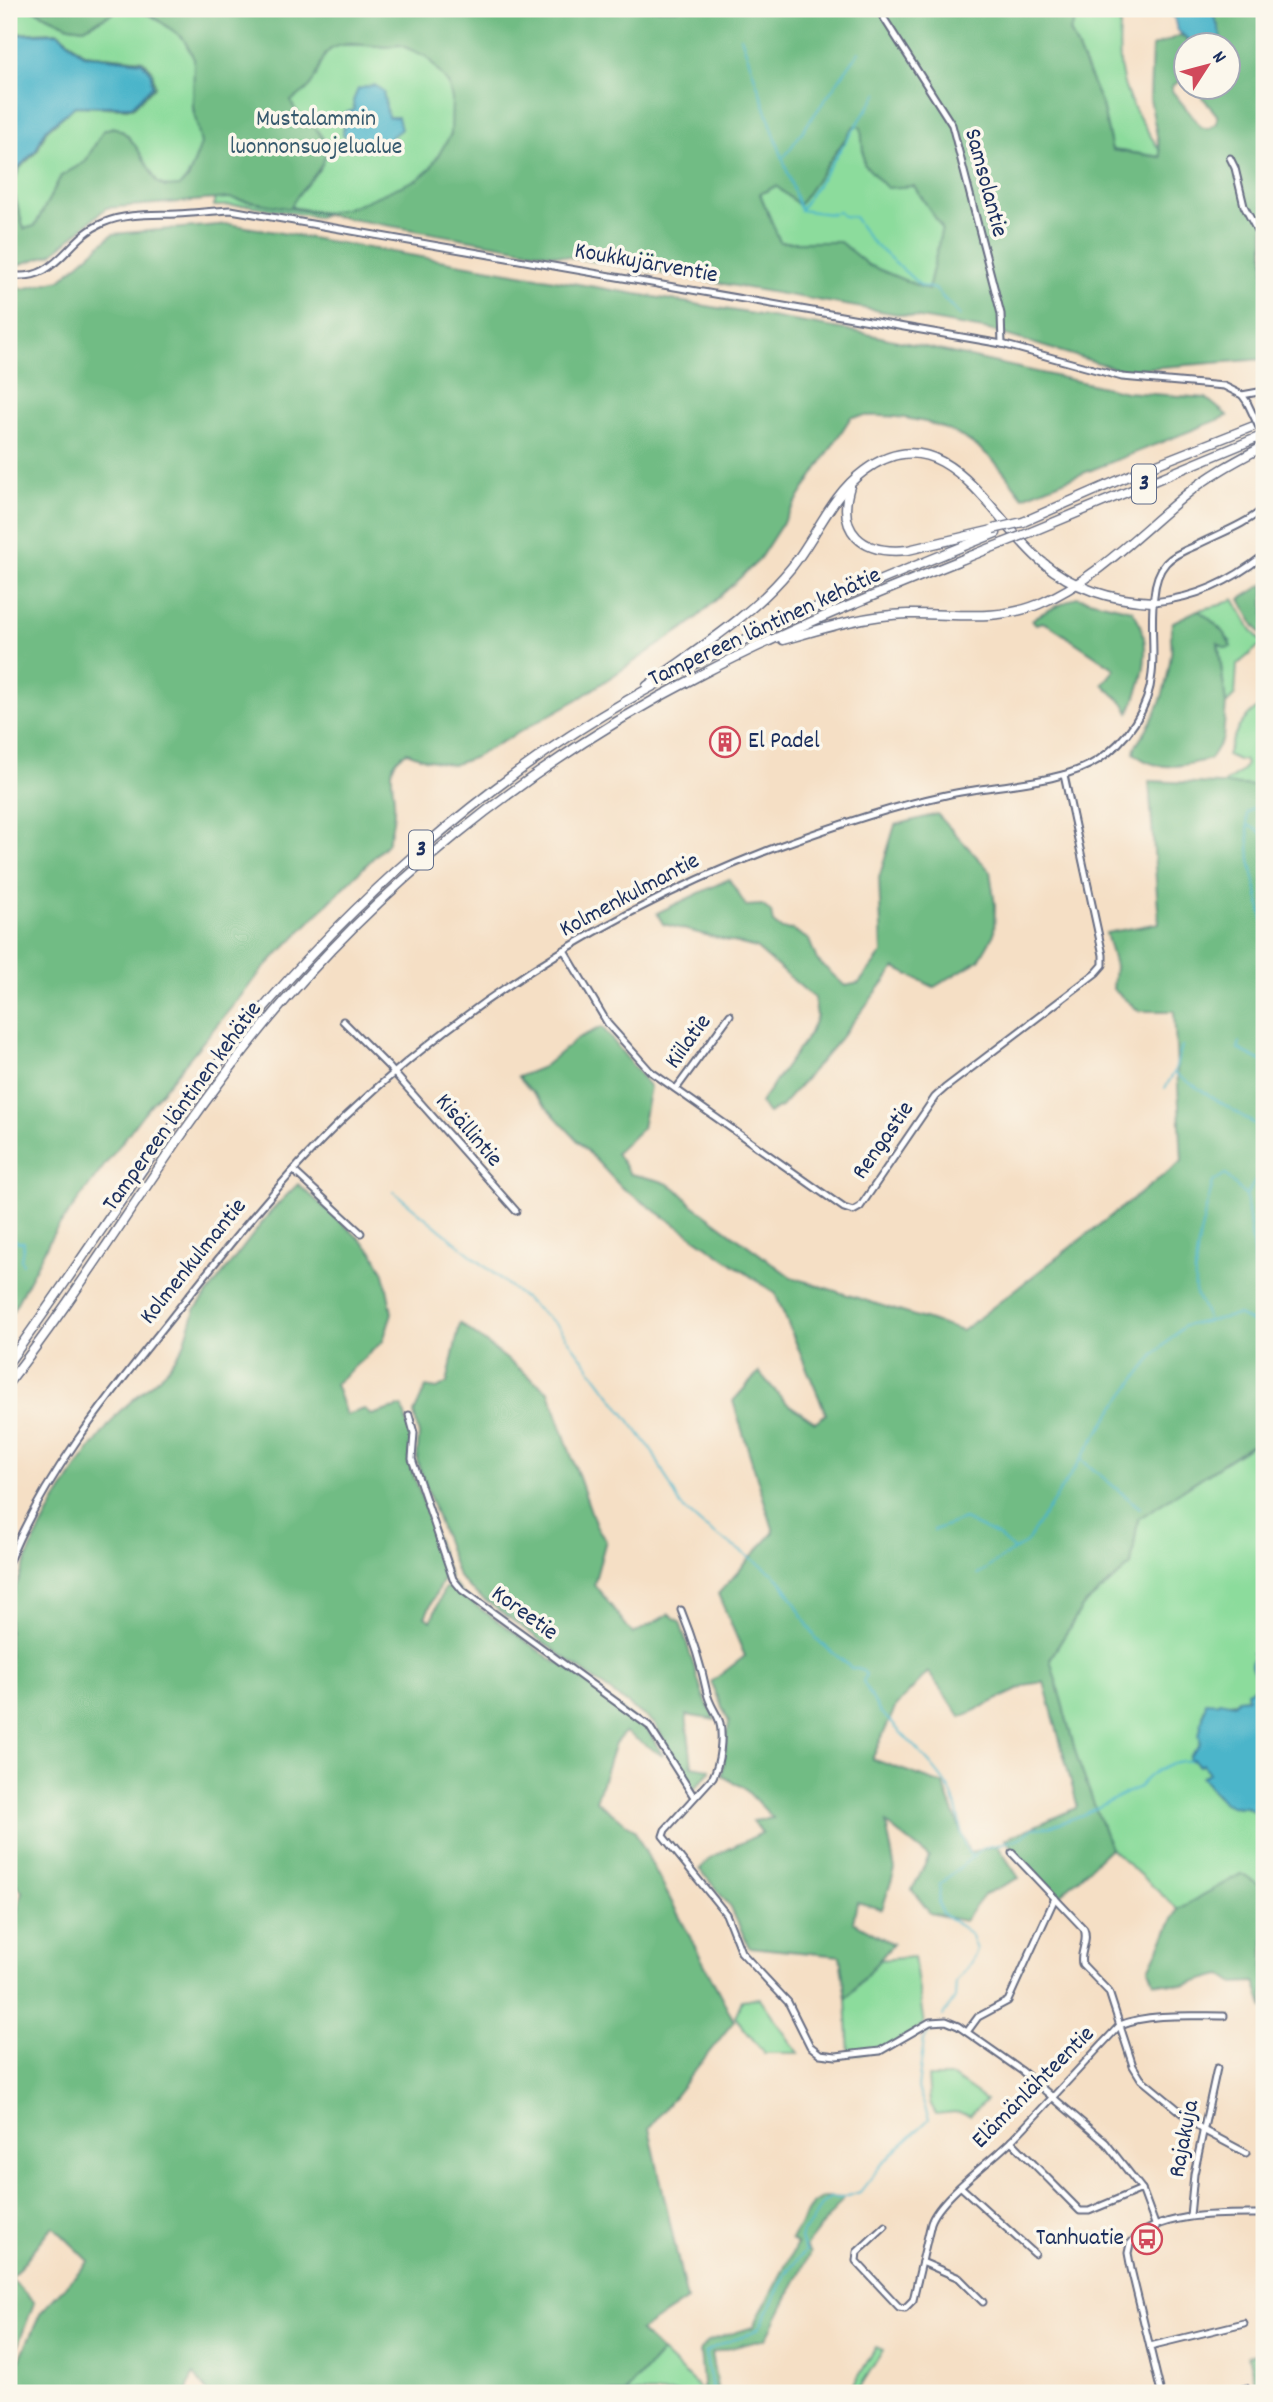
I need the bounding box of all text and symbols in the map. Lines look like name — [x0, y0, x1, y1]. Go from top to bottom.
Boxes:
north arrow — [1172, 32, 1242, 102]
text: N — [1204, 46, 1232, 70]
park label: Mustalammin luonnonsuojelualue — [230, 103, 402, 165]
street label: Samsolantie — [954, 125, 1016, 241]
street label: Koukkujärventie — [572, 235, 720, 293]
road number: 3 — [1132, 464, 1156, 504]
street label: Tampereen läntinen kehätie — [643, 559, 887, 697]
building icon: El Padel — [708, 725, 742, 759]
place label: El Padel — [748, 725, 820, 759]
road number: 3 — [409, 830, 433, 870]
street label: Kolmenkulmantie — [554, 845, 706, 947]
street label: Tampereen läntinen kehätie — [95, 995, 271, 1219]
street label: Kiilatie — [657, 1007, 721, 1077]
street label: Kisällintie — [426, 1087, 510, 1175]
street label: Rengastie — [845, 1095, 923, 1187]
street label: Kolmenkulmantie — [132, 1191, 256, 1333]
street label: Koreetie — [483, 1578, 565, 1650]
street label: Elämänlähteentie — [965, 2019, 1103, 2157]
street label: Rajakuja — [1161, 2097, 1209, 2181]
place label: Tanhuatie — [1036, 2222, 1124, 2256]
bus stop icon: Tanhuatie — [1130, 2222, 1164, 2256]

